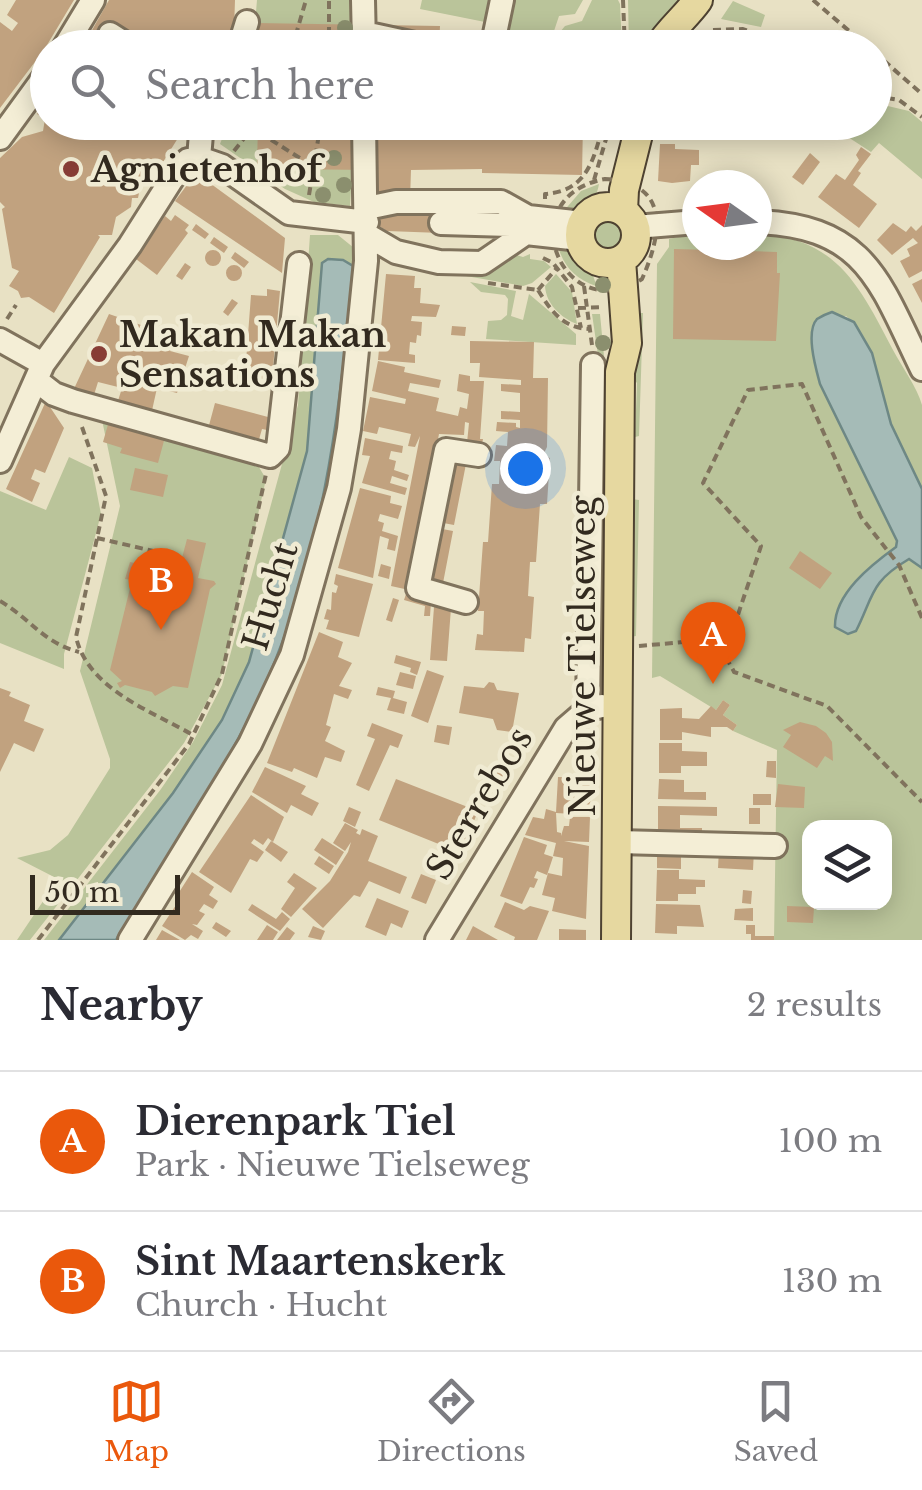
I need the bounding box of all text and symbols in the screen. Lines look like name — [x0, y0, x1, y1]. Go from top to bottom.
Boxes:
search box — [30, 30, 892, 140]
icon: search — [65, 58, 120, 113]
text: Search here — [145, 62, 375, 109]
place label: Agnietenhof — [90, 148, 326, 191]
marker: Agnietenhof — [60, 158, 82, 180]
north arrow — [682, 170, 772, 260]
place label: Makan Makan Sensations — [119, 313, 386, 396]
marker: Makan Makan Sensations — [88, 343, 110, 365]
your location — [500, 443, 551, 494]
street label: Nieuwe Tielseweg — [561, 494, 604, 816]
street label: Hucht — [233, 537, 307, 655]
pin: B — [128, 548, 194, 630]
pin: A — [680, 602, 746, 684]
street label: Sterrebos — [417, 719, 541, 887]
map controls — [802, 820, 892, 910]
button: layers — [802, 820, 892, 910]
scale bar — [30, 870, 180, 914]
text: 50 m — [45, 875, 119, 910]
text: Nearby — [40, 979, 203, 1031]
text: 2 results — [747, 985, 882, 1025]
text: Dierenpark Tiel — [135, 1098, 456, 1145]
text: A — [60, 1121, 85, 1161]
text: 100 m — [779, 1121, 882, 1161]
text: Park · Nieuwe Tielseweg — [135, 1145, 530, 1185]
text: Sint Maartenskerk — [135, 1238, 505, 1285]
text: B — [60, 1261, 85, 1301]
text: 130 m — [782, 1261, 882, 1301]
text: Church · Hucht — [135, 1285, 387, 1325]
tab: Map — [104, 1374, 169, 1469]
tab: Directions — [377, 1374, 526, 1469]
tab: Saved — [734, 1374, 818, 1469]

